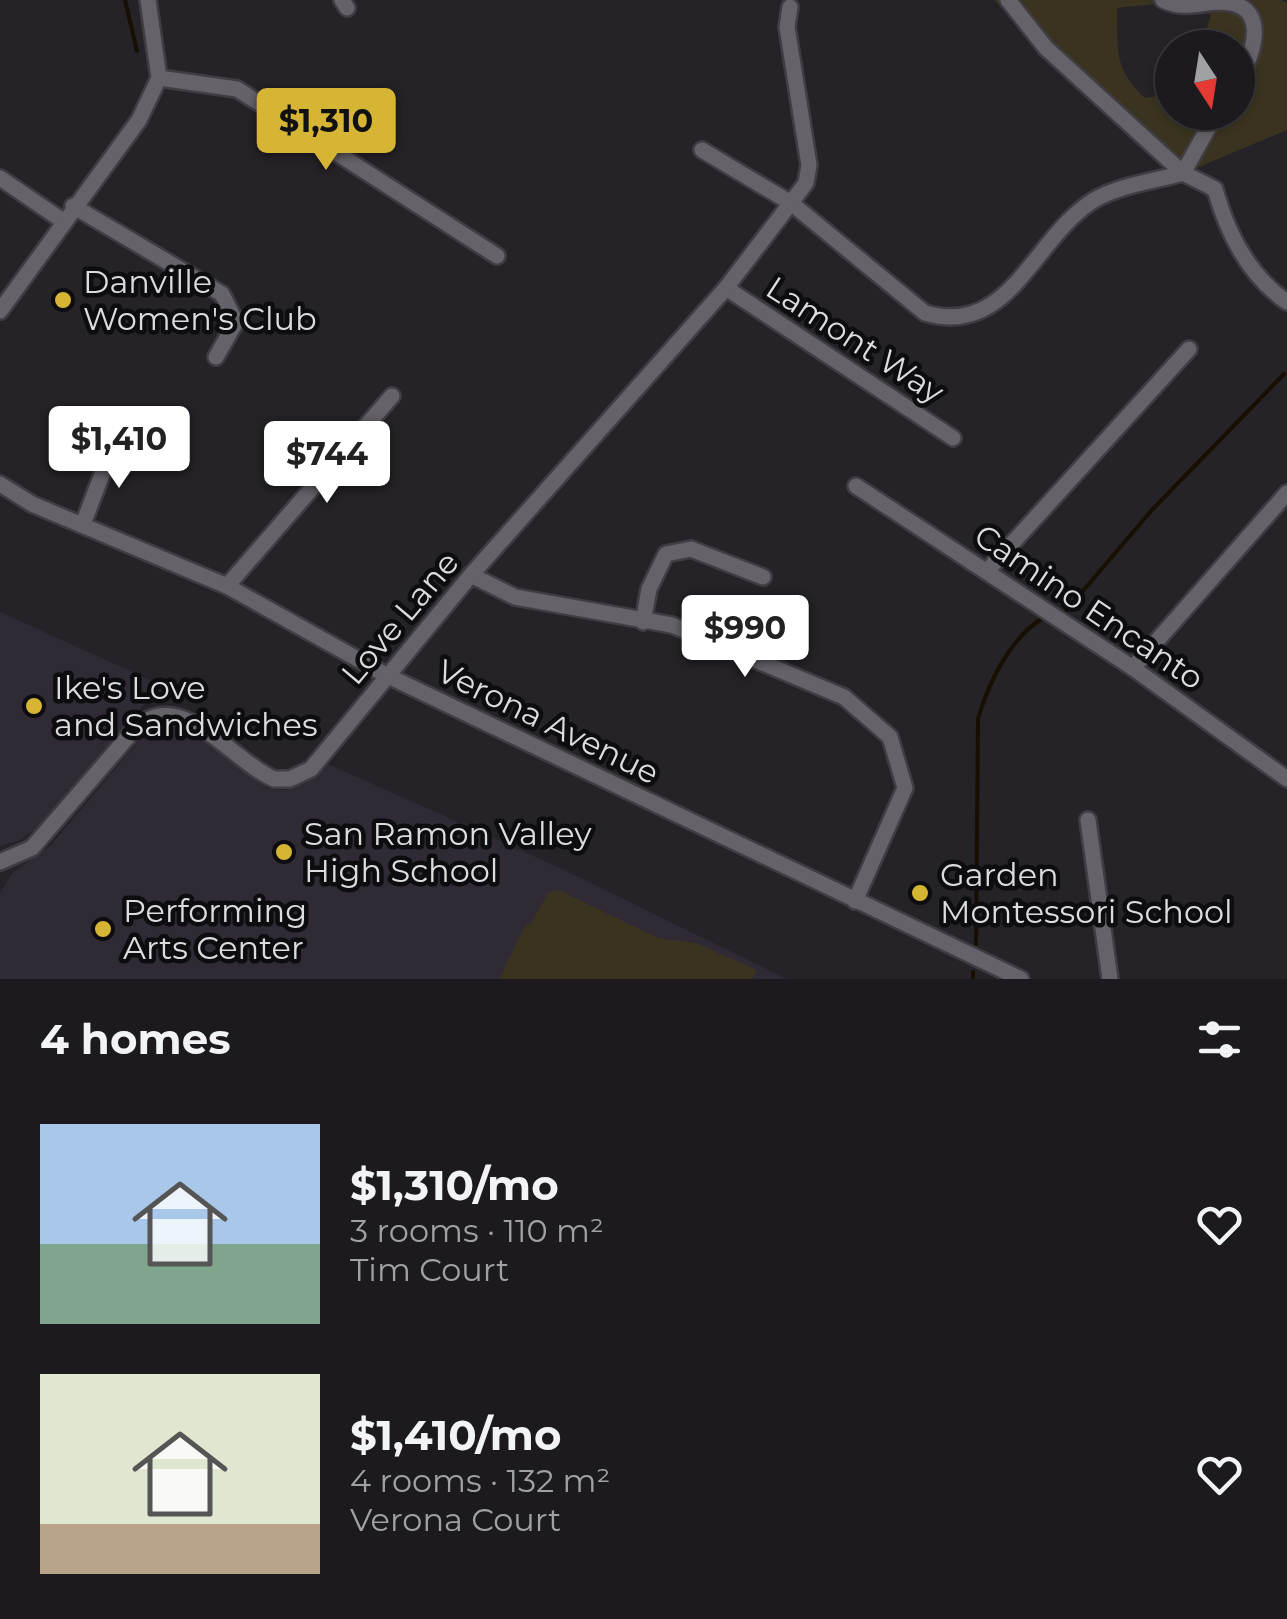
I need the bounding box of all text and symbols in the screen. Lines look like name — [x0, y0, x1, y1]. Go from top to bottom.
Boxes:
north arrow — [1155, 30, 1255, 130]
map controls — [1155, 30, 1255, 130]
pin: $1,310 — [245, 88, 407, 173]
text: $1,310 — [279, 101, 373, 140]
place label: Danville Women's Club — [83, 262, 317, 338]
street label: Lamont Way — [759, 268, 952, 412]
marker: Danville Women's Club — [52, 289, 74, 311]
pin: $1,410 — [38, 406, 200, 491]
text: $1,410 — [71, 419, 167, 458]
pin: $744 — [268, 421, 386, 506]
text: $744 — [286, 434, 368, 473]
street label: Camino Encanto — [967, 515, 1211, 698]
street label: Love Lane — [333, 543, 466, 692]
pin: $990 — [686, 595, 804, 680]
text: $990 — [704, 608, 786, 647]
street label: Verona Avenue — [431, 651, 666, 792]
place label: Ike's Love and Sandwiches — [54, 668, 318, 744]
marker: Ike's Love and Sandwiches — [23, 695, 45, 717]
place label: San Ramon Valley High School — [304, 814, 592, 890]
marker: San Ramon Valley High School — [273, 841, 295, 863]
place label: Garden Montessori School — [940, 855, 1233, 931]
marker: Garden Montessori School — [909, 882, 931, 904]
place label: Performing Arts Center — [123, 891, 307, 967]
marker: Performing Arts Center — [92, 918, 114, 940]
icon: filters — [1192, 1012, 1247, 1067]
text: 4 homes — [40, 1013, 231, 1065]
text: $1,310/mo — [350, 1159, 559, 1211]
icon: home — [120, 1164, 240, 1284]
icon: heart — [1192, 1197, 1247, 1252]
text: 3 rooms · 110 m² — [350, 1211, 604, 1250]
text: Tim Court — [350, 1250, 509, 1289]
text: $1,410/mo — [350, 1409, 561, 1461]
icon: home — [120, 1414, 240, 1534]
icon: heart — [1192, 1447, 1247, 1502]
text: 4 rooms · 132 m² — [350, 1461, 610, 1500]
text: Verona Court — [350, 1500, 561, 1539]

